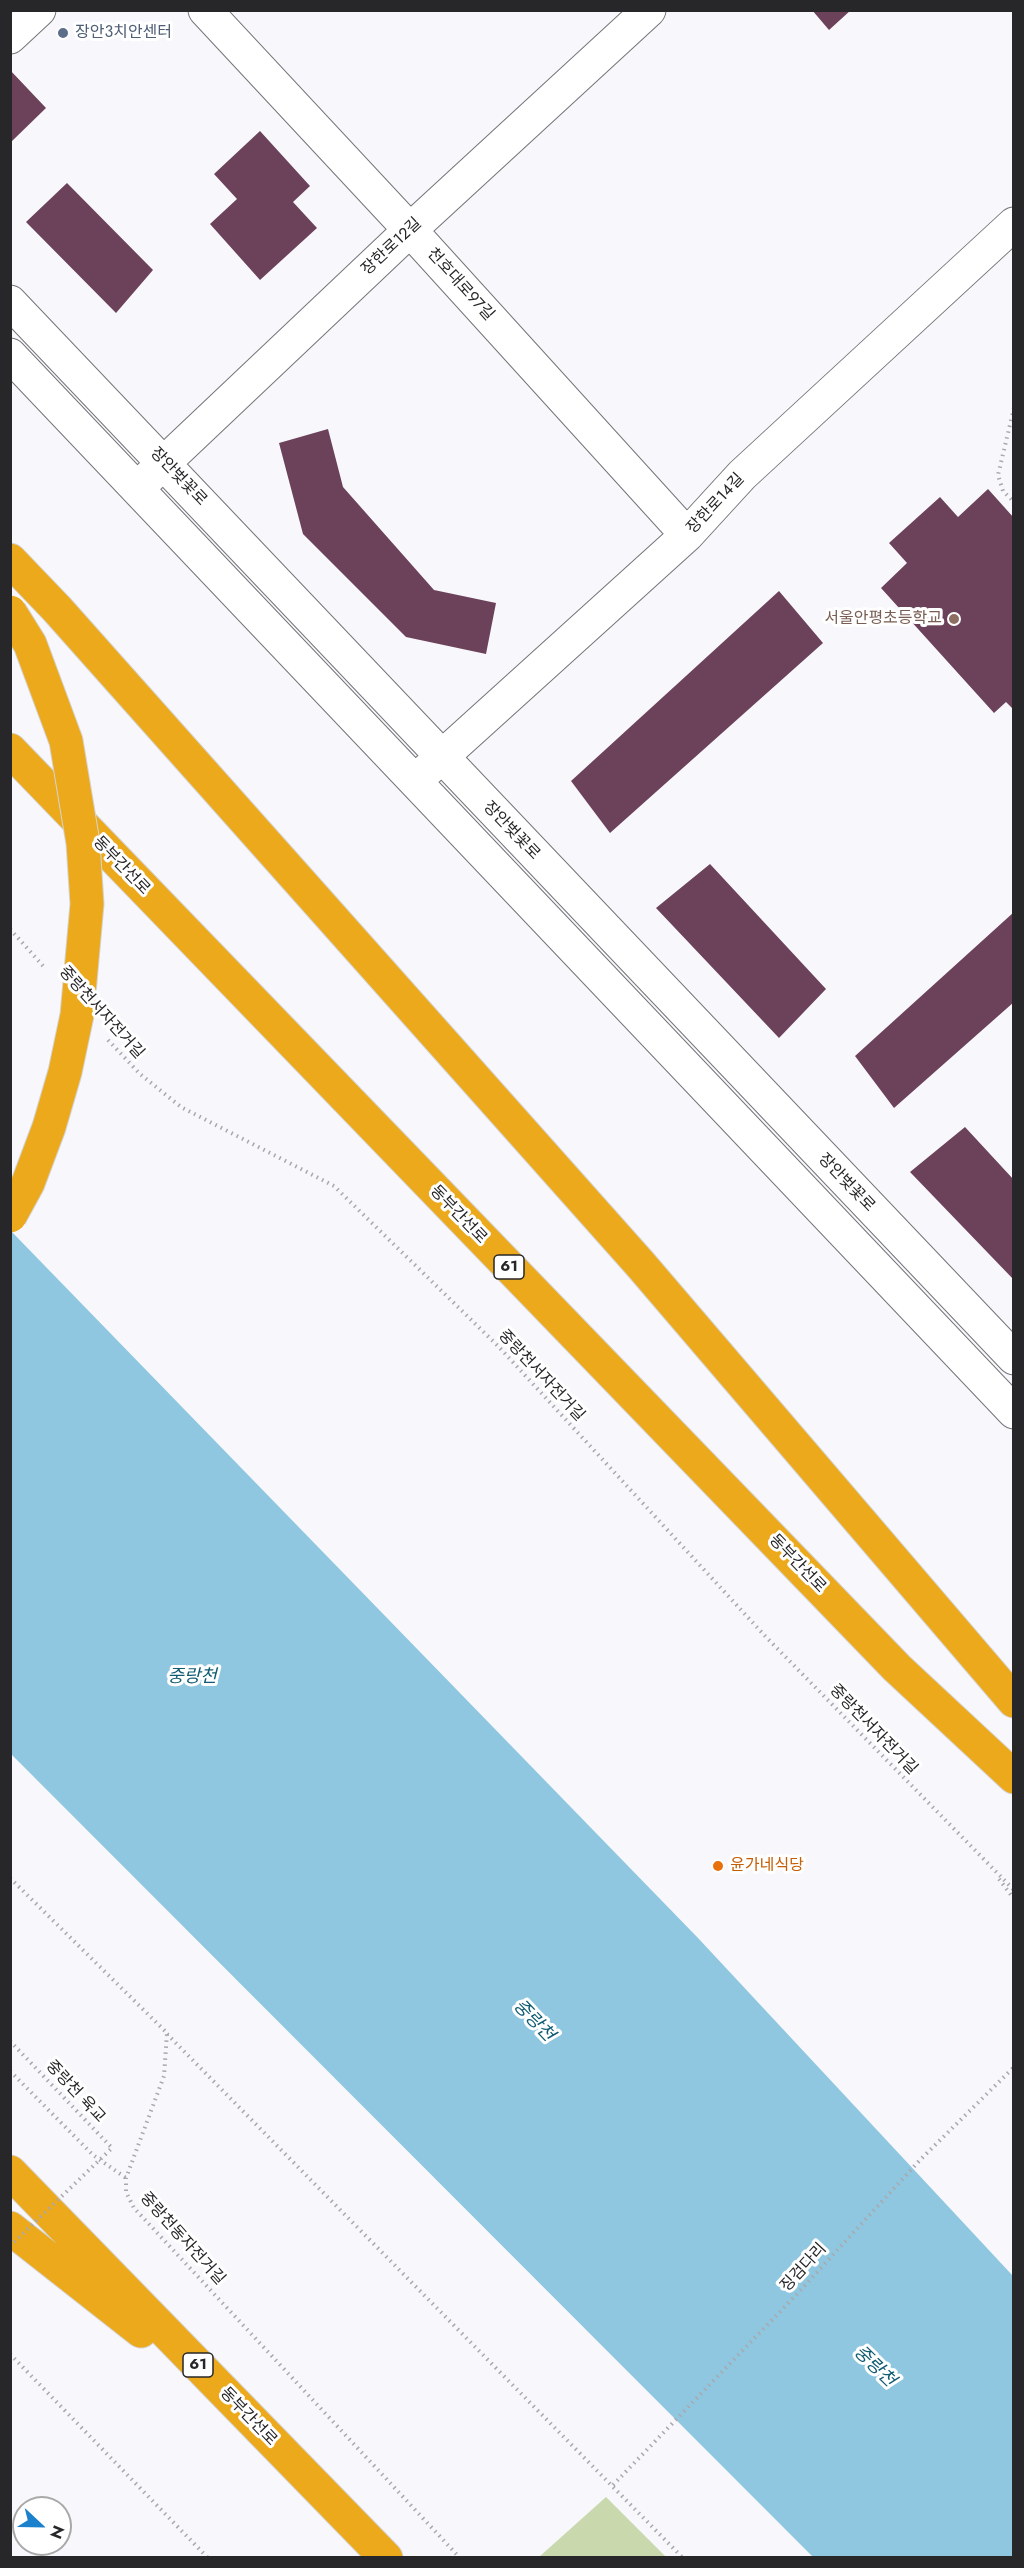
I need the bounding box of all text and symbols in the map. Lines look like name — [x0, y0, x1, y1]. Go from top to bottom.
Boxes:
place label: 장안3치안센터 — [75, 23, 172, 43]
marker: 장안3치안센터 — [56, 26, 70, 40]
street label: 장한로12길 — [358, 214, 426, 280]
street label: 천호대로97길 — [423, 245, 497, 325]
street label: 장안벚꽃로 — [146, 444, 210, 510]
street label: 장한로14길 — [683, 470, 749, 538]
place label: 서울안평초등학교 — [824, 609, 942, 629]
marker: 서울안평초등학교 — [947, 612, 961, 626]
street label: 장안벚꽃로 — [479, 798, 543, 864]
street label: 동부간선로 — [89, 833, 153, 899]
street label: 중랑천서자전거길 — [54, 963, 148, 1063]
street label: 장안벚꽃로 — [814, 1150, 878, 1216]
street label: 동부간선로 — [426, 1182, 490, 1248]
road number: 61 — [494, 1255, 524, 1279]
street label: 중랑천서자전거길 — [494, 1326, 588, 1426]
street label: 동부간선로 — [765, 1531, 829, 1597]
water label: 중랑천 — [167, 1667, 217, 1689]
street label: 중랑천서자전거길 — [825, 1681, 921, 1779]
place label: 윤가네식당 — [730, 1856, 804, 1876]
marker: 윤가네식당 — [711, 1859, 725, 1873]
water label: 중랑천 — [508, 1996, 558, 2046]
street label: 중랑천 육교 — [41, 2057, 109, 2127]
street label: 중랑천동자전거길 — [135, 2189, 229, 2289]
street label: 징검다리 — [777, 2240, 831, 2296]
water label: 중랑천 — [849, 2342, 899, 2392]
road number: 61 — [183, 2353, 213, 2377]
street label: 동부간선로 — [216, 2384, 280, 2450]
north arrow — [12, 2496, 72, 2556]
text: N — [44, 2522, 70, 2542]

